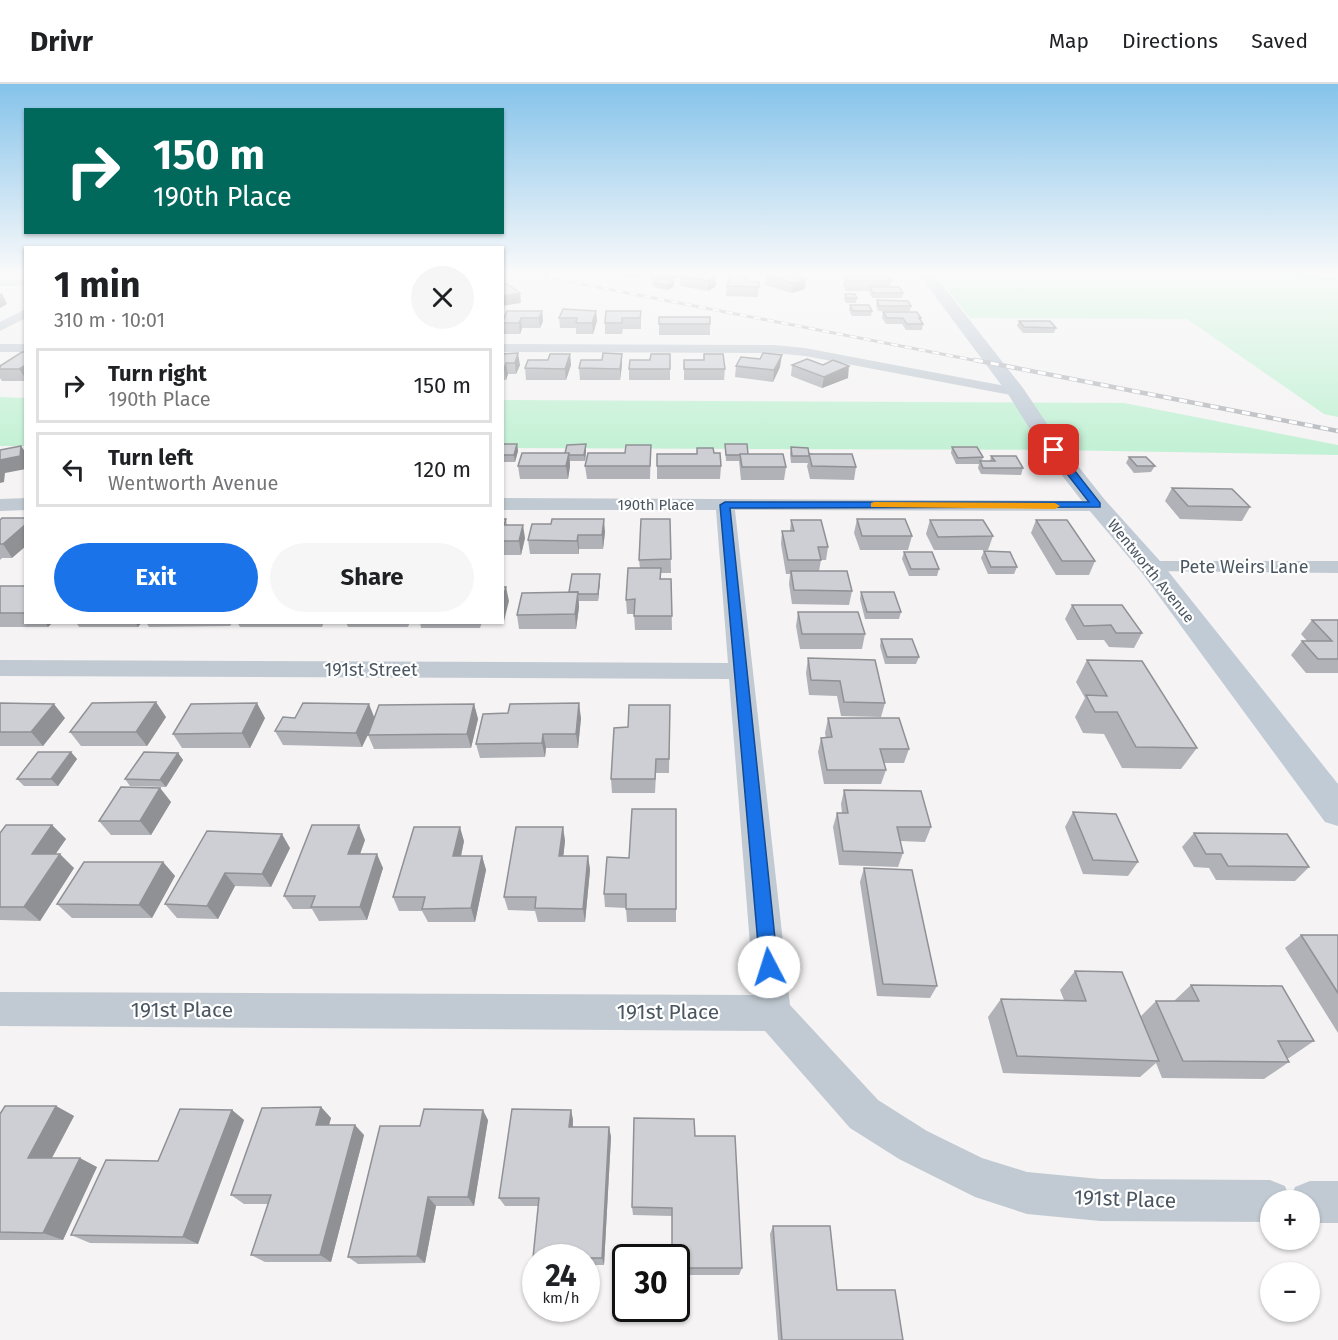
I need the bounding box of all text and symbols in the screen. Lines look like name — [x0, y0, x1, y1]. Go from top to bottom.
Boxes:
text: Drivr — [30, 25, 93, 58]
text: Map — [1049, 28, 1089, 54]
text: Directions — [1122, 28, 1218, 54]
text: Saved — [1251, 28, 1308, 54]
text: 150 m — [153, 130, 265, 180]
icon: right — [54, 132, 132, 210]
text: 190th Place — [153, 181, 292, 213]
text: 1 min — [54, 263, 141, 307]
button: close — [411, 266, 474, 329]
text: 310 m · 10:01 — [54, 308, 165, 332]
text: Turn right — [108, 360, 207, 387]
icon: right — [57, 369, 90, 402]
text: 150 m — [413, 372, 471, 399]
text: 190th Place — [108, 387, 211, 411]
pin — [1028, 424, 1079, 475]
icon: arrive — [1037, 433, 1070, 466]
text: Turn left — [108, 444, 193, 471]
icon: left — [57, 453, 90, 486]
text: 120 m — [414, 456, 471, 483]
text: Wentworth Avenue — [108, 471, 279, 495]
street label: 190th Place — [617, 496, 695, 514]
street label: Wentworth Avenue — [1104, 516, 1198, 626]
button: Exit — [54, 543, 258, 612]
button: Share — [270, 543, 474, 612]
street label: Pete Weirs Lane — [1180, 556, 1308, 578]
street label: 191st Street — [324, 659, 418, 681]
position arrow — [737, 935, 801, 999]
street label: 191st Place — [131, 997, 233, 1023]
street label: 191st Place — [617, 999, 719, 1025]
street label: 191st Place — [1073, 1184, 1177, 1214]
map controls — [1260, 1190, 1320, 1322]
button: + — [1260, 1190, 1320, 1250]
speed limit sign: 30 — [612, 1244, 690, 1322]
text: 24 — [545, 1258, 577, 1294]
button: − — [1260, 1262, 1320, 1322]
text: km/h — [542, 1289, 580, 1307]

